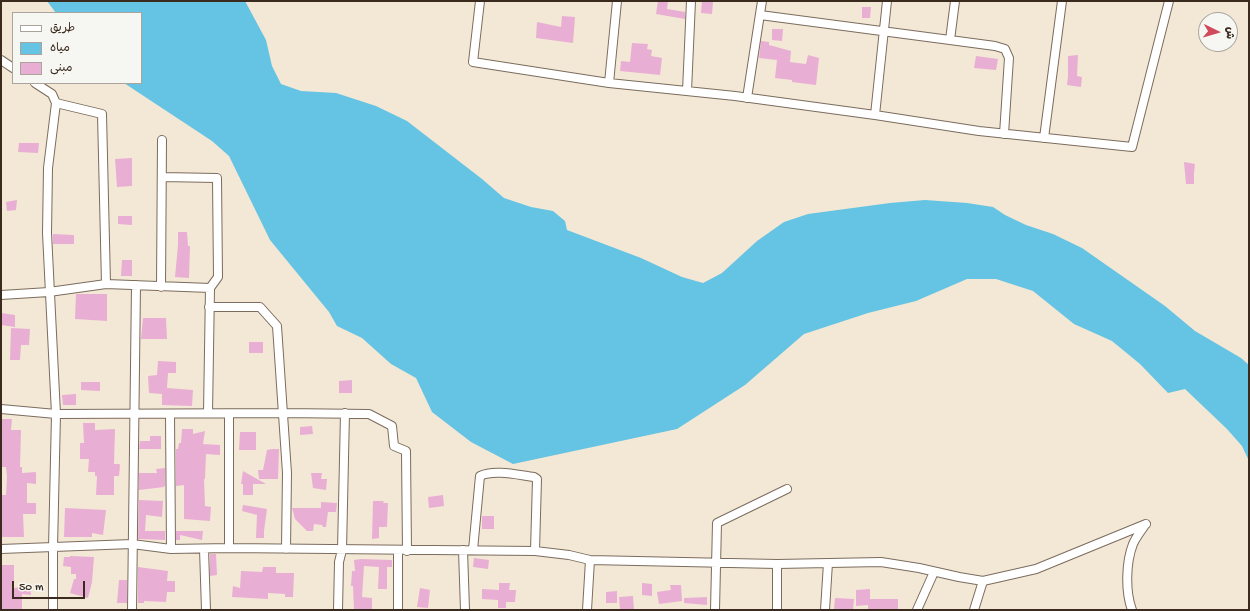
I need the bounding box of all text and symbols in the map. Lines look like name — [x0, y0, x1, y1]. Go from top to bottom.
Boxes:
legend — [12, 12, 142, 84]
north arrow — [1198, 12, 1238, 52]
text: طريق — [50, 22, 75, 36]
text: ش — [1222, 26, 1235, 40]
text: مياه — [50, 42, 70, 56]
text: مبنى — [50, 62, 73, 76]
scale bar — [14, 573, 87, 599]
text: 50 m — [19, 581, 44, 595]

